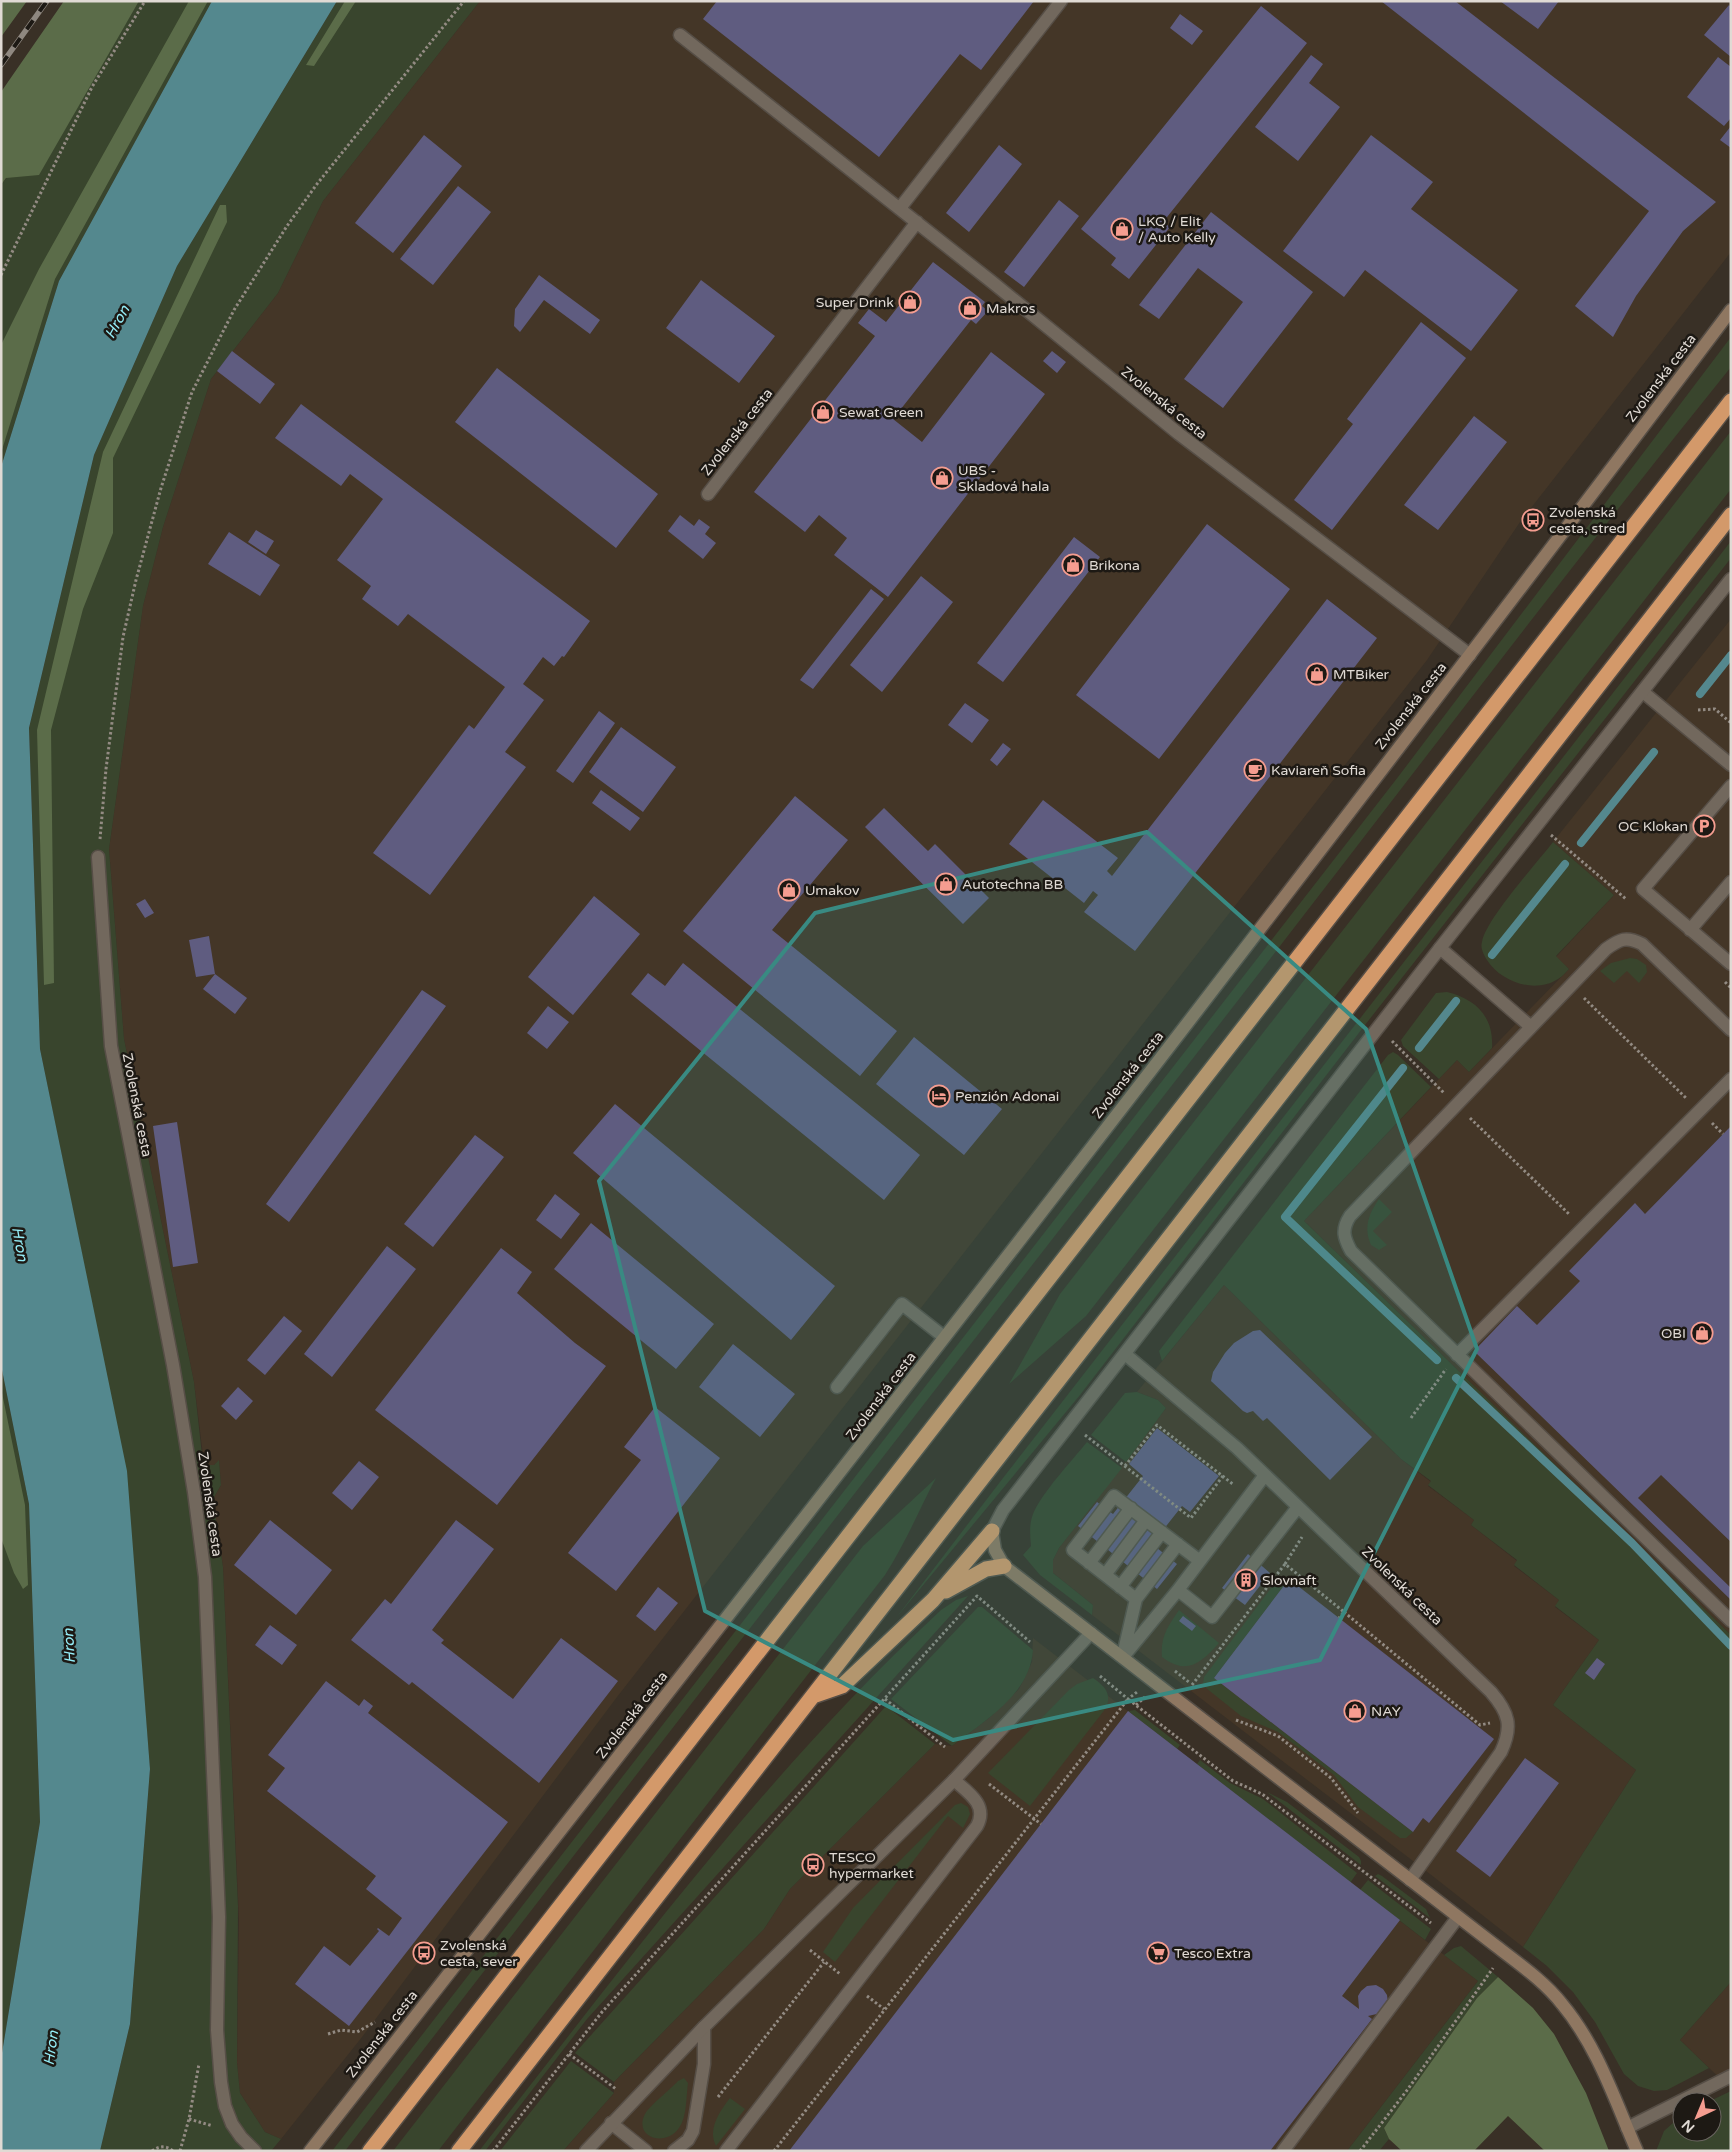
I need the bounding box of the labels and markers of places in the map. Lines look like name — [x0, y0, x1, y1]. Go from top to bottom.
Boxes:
place label: LKQ / Elit / Auto Kelly — [1138, 213, 1216, 246]
shop icon: LKQ / Elit / Auto Kelly — [1110, 217, 1134, 241]
shop icon: Super Drink — [898, 290, 922, 314]
place label: Super Drink — [816, 294, 894, 311]
shop icon: Makros — [958, 296, 982, 320]
place label: Makros — [986, 300, 1036, 317]
shop icon: Sewat Green — [811, 400, 835, 424]
place label: Sewat Green — [839, 404, 923, 421]
place label: UBS - Skladová hala — [958, 462, 1049, 495]
shop icon: UBS - Skladová hala — [930, 466, 954, 490]
place label: Zvolenská cesta, stred — [1549, 504, 1625, 537]
bus stop icon: Zvolenská cesta, stred — [1521, 508, 1545, 532]
shop icon: Brikona — [1061, 553, 1085, 577]
place label: Brikona — [1089, 557, 1140, 574]
shop icon: MTBiker — [1305, 662, 1329, 686]
place label: MTBiker — [1333, 666, 1390, 683]
cafe icon: Kaviareň Sofia — [1243, 758, 1267, 782]
place label: Kaviareň Sofia — [1271, 762, 1366, 779]
parking icon: OC Klokan — [1692, 814, 1716, 838]
place label: OC Klokan — [1618, 818, 1688, 835]
shop icon: Autotechna BB — [934, 872, 958, 896]
place label: Autotechna BB — [962, 876, 1063, 893]
shop icon: Umakov — [777, 878, 801, 902]
place label: Umakov — [805, 882, 860, 899]
hotel icon: Penzión Adonai — [927, 1084, 951, 1108]
place label: Penzión Adonai — [955, 1088, 1059, 1105]
shop icon: OBI — [1690, 1321, 1714, 1345]
place label: OBI — [1661, 1325, 1686, 1342]
building icon: Slovnaft — [1234, 1568, 1258, 1592]
place label: Slovnaft — [1262, 1572, 1317, 1589]
shop icon: NAY — [1343, 1699, 1367, 1723]
place label: NAY — [1371, 1703, 1401, 1720]
place label: TESCO hypermarket — [829, 1849, 915, 1882]
bus stop icon: TESCO hypermarket — [801, 1853, 825, 1877]
place label: Zvolenská cesta, sever — [440, 1937, 518, 1970]
bus stop icon: Zvolenská cesta, sever — [412, 1941, 436, 1965]
supermarket icon: Tesco Extra — [1146, 1941, 1170, 1965]
place label: Tesco Extra — [1174, 1945, 1251, 1962]

